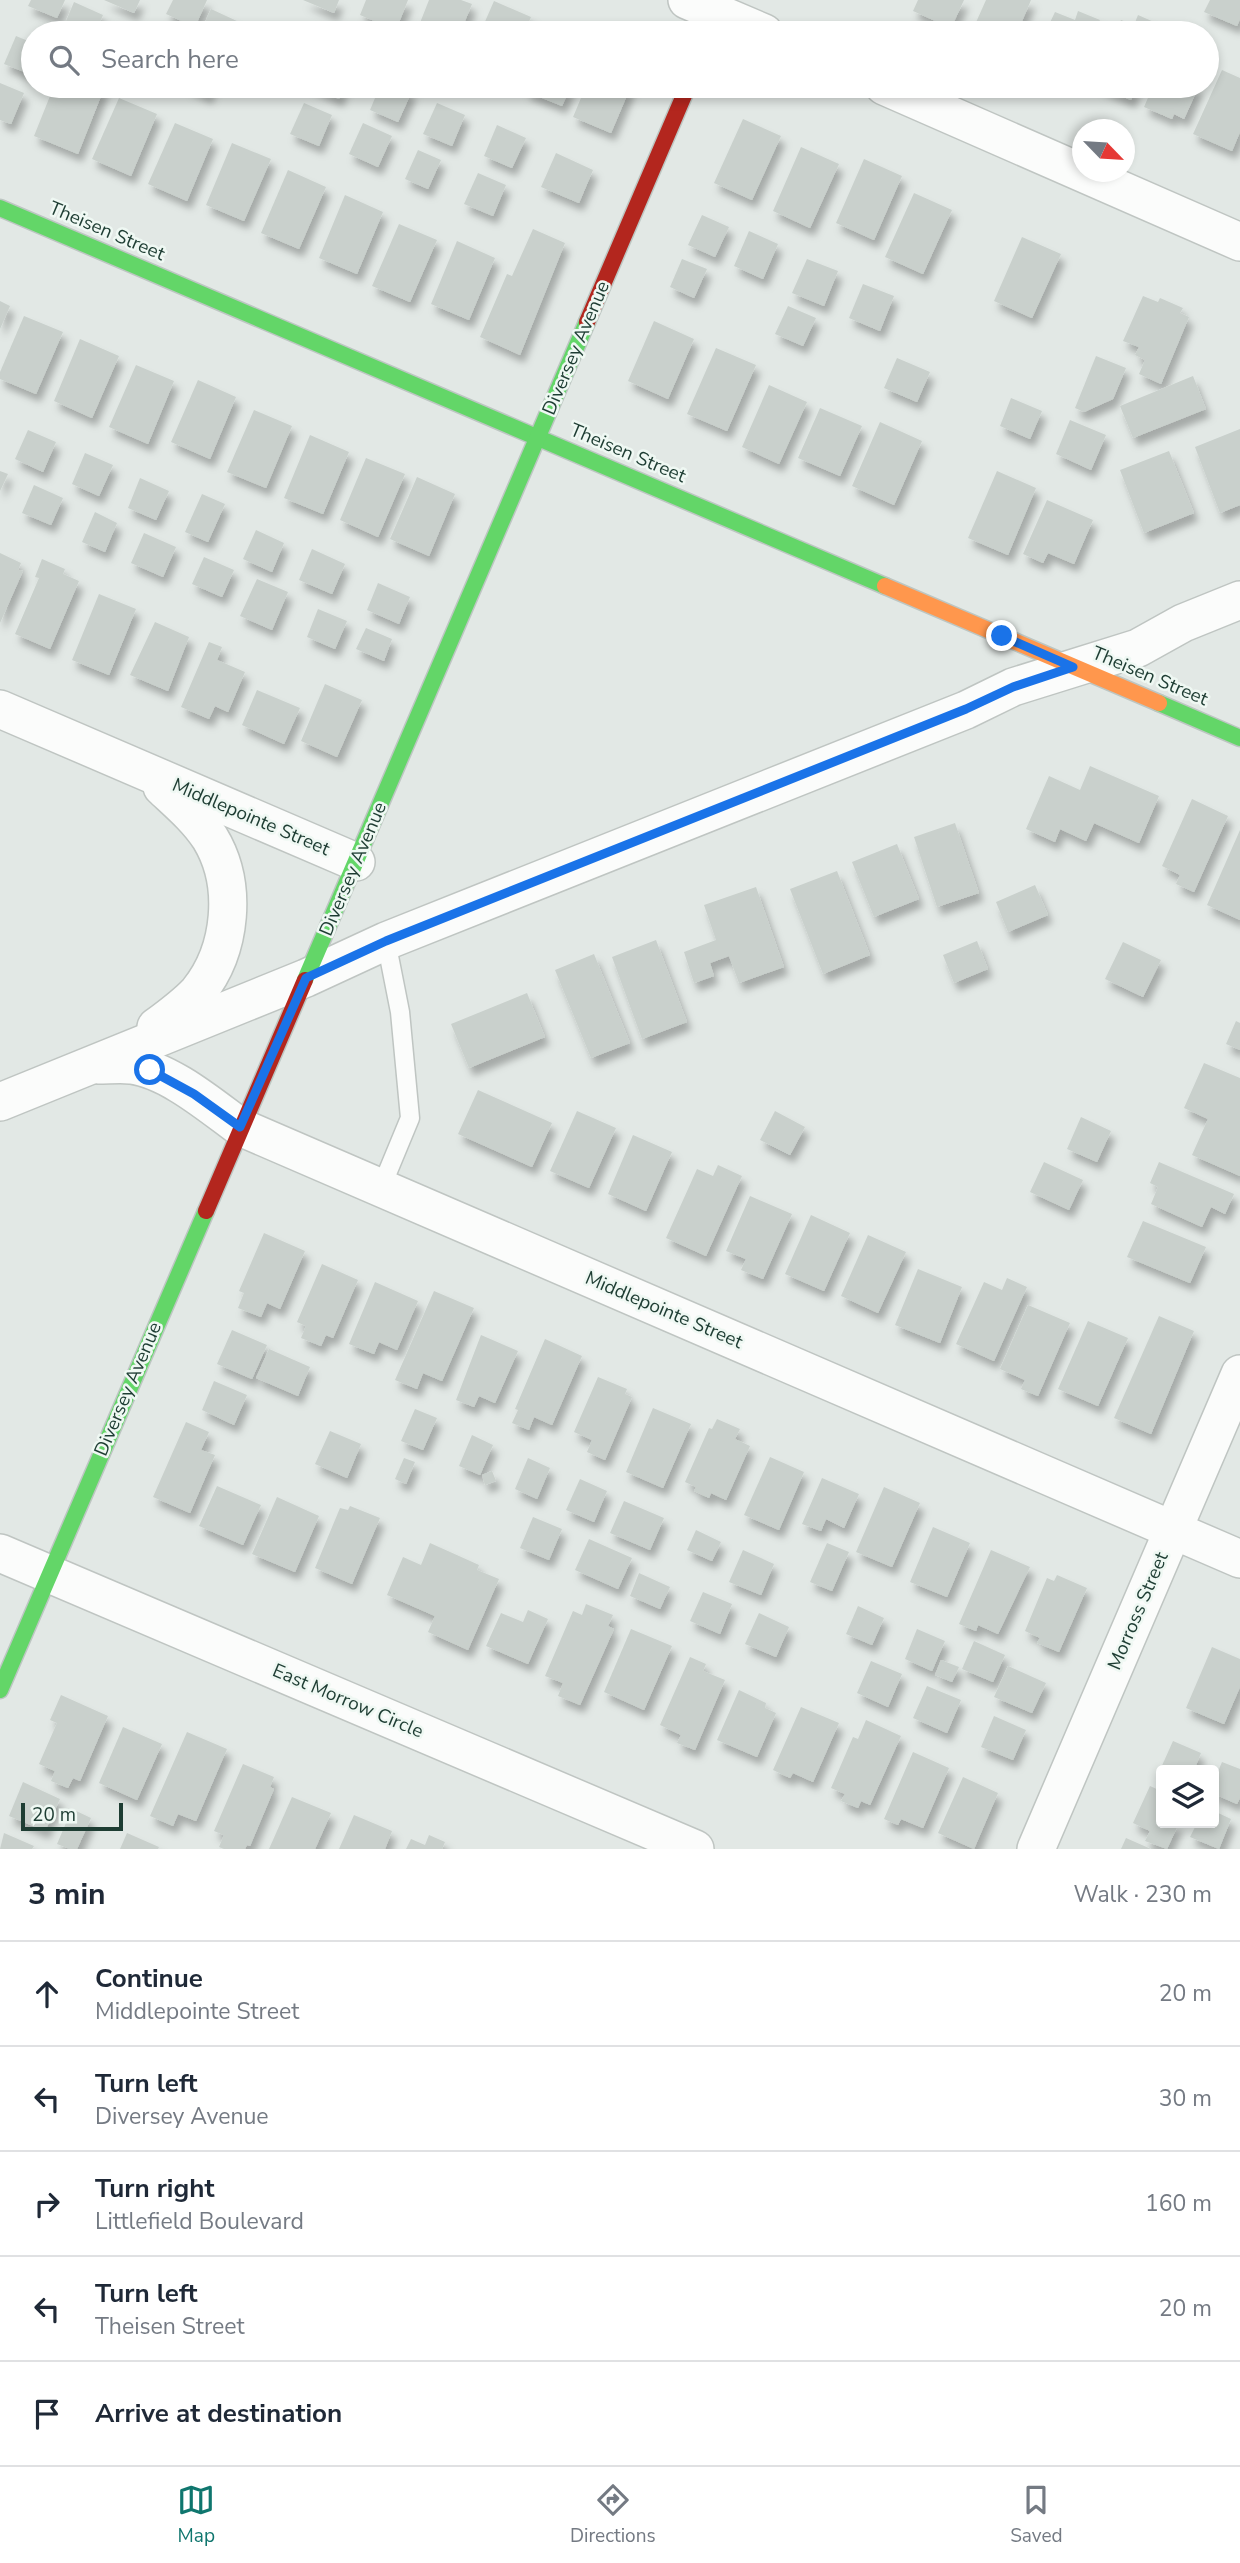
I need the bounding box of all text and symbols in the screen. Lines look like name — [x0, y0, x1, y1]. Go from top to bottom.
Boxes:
search box — [21, 21, 1219, 98]
icon: search — [45, 41, 83, 79]
text: Search here — [101, 42, 239, 77]
north arrow — [1072, 119, 1135, 182]
street label: Theisen Street — [45, 195, 169, 267]
street label: Diversey Avenue — [536, 277, 616, 419]
street label: Theisen Street — [566, 417, 690, 489]
route end — [986, 620, 1017, 651]
street label: Theisen Street — [1088, 640, 1212, 712]
street label: Middlepointe Street — [168, 772, 334, 862]
street label: Diversey Avenue — [313, 798, 393, 940]
route start — [134, 1054, 165, 1085]
street label: Middlepointe Street — [581, 1265, 747, 1355]
street label: Diversey Avenue — [88, 1318, 168, 1460]
street label: Morross Street — [1101, 1548, 1175, 1674]
street label: East Morrow Circle — [269, 1657, 427, 1745]
map controls — [1156, 1765, 1219, 1828]
button: layers — [1156, 1765, 1219, 1828]
scale bar — [21, 1800, 122, 1832]
text: 20 m — [32, 1802, 76, 1828]
text: 3 min — [28, 1874, 106, 1915]
text: Walk · 230 m — [1073, 1879, 1212, 1910]
text: Continue — [95, 1961, 203, 1996]
icon: ahead — [28, 1975, 66, 2013]
text: 20 m — [1159, 1978, 1212, 2009]
text: Middlepointe Street — [95, 1996, 299, 2027]
text: Turn left — [95, 2066, 198, 2101]
icon: left — [28, 2080, 66, 2118]
text: 30 m — [1159, 2083, 1212, 2114]
text: Diversey Avenue — [95, 2101, 269, 2132]
text: Turn right — [95, 2171, 214, 2206]
icon: right — [28, 2185, 66, 2223]
text: 160 m — [1145, 2188, 1212, 2219]
text: Littlefield Boulevard — [95, 2206, 304, 2237]
text: Turn left — [95, 2276, 198, 2311]
icon: left — [28, 2290, 66, 2328]
text: 20 m — [1159, 2293, 1212, 2324]
text: Theisen Street — [95, 2311, 245, 2342]
icon: arrive — [28, 2395, 66, 2433]
text: Arrive at destination — [95, 2396, 342, 2431]
tab: Map — [177, 2481, 215, 2549]
tab: Directions — [570, 2481, 656, 2549]
tab: Saved — [1010, 2481, 1063, 2549]

